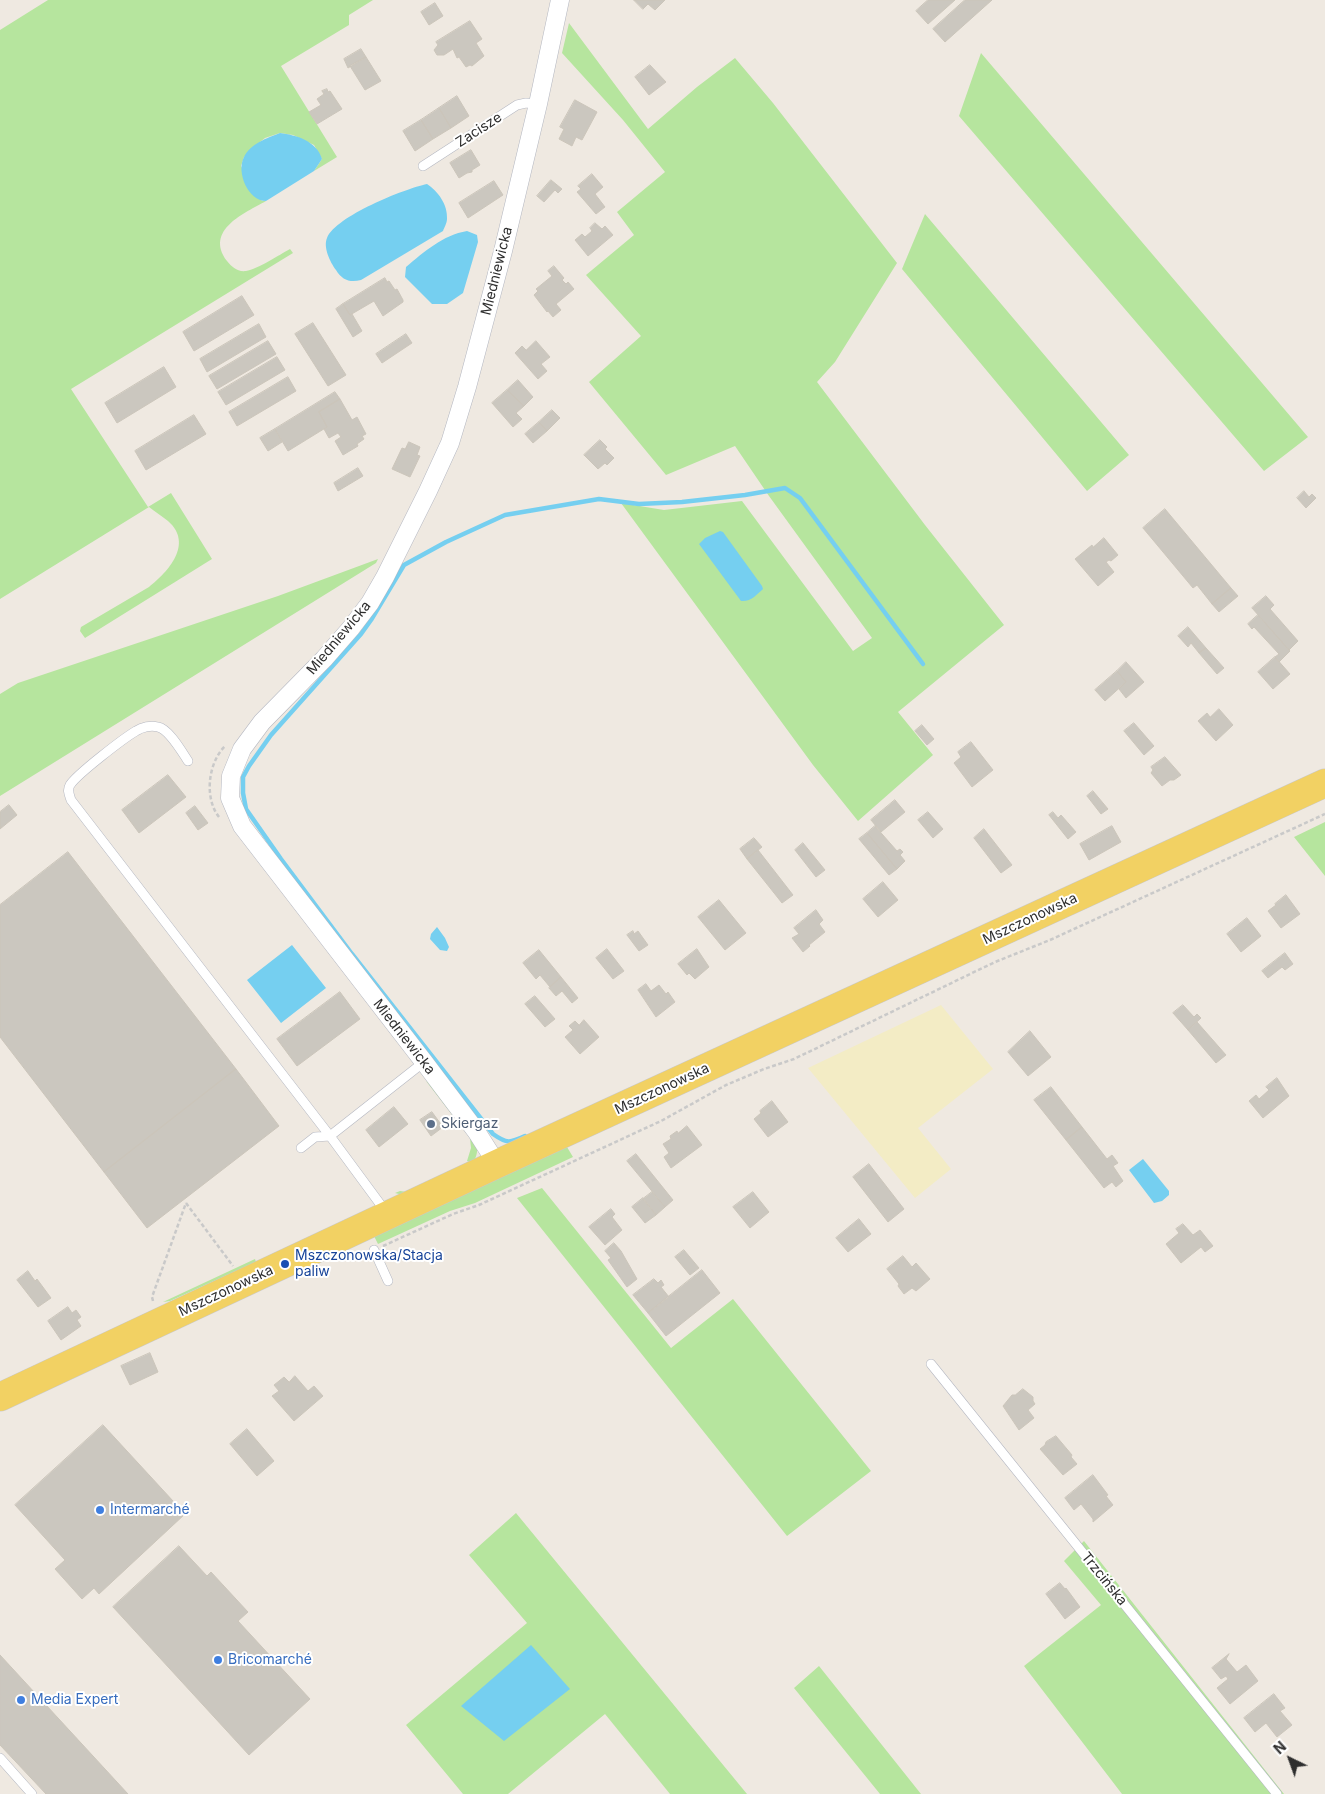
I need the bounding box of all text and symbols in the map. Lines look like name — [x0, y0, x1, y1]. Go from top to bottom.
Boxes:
street label: Zacisze — [453, 109, 505, 151]
street label: Miedniewicka — [478, 225, 516, 317]
street label: Miedniewicka — [303, 598, 375, 678]
street label: Mszczonowska — [980, 890, 1080, 948]
street label: Miedniewicka — [369, 996, 439, 1078]
street label: Mszczonowska — [612, 1060, 712, 1118]
place label: Skiergaz — [441, 1116, 498, 1132]
marker: Skiergaz — [425, 1118, 437, 1130]
place label: Mszczonowska/Stacja paliw — [295, 1248, 443, 1280]
marker: Mszczonowska/Stacja paliw — [279, 1258, 291, 1270]
street label: Mszczonowska — [176, 1262, 276, 1320]
place label: Intermarché — [110, 1502, 190, 1518]
marker: Intermarché — [94, 1504, 106, 1516]
street label: Trzcińska — [1077, 1549, 1131, 1609]
place label: Bricomarché — [228, 1652, 312, 1668]
marker: Bricomarché — [212, 1654, 224, 1666]
place label: Media Expert — [31, 1692, 118, 1708]
marker: Media Expert — [15, 1694, 27, 1706]
north arrow — [1265, 1734, 1315, 1784]
text: N — [1270, 1738, 1289, 1757]

